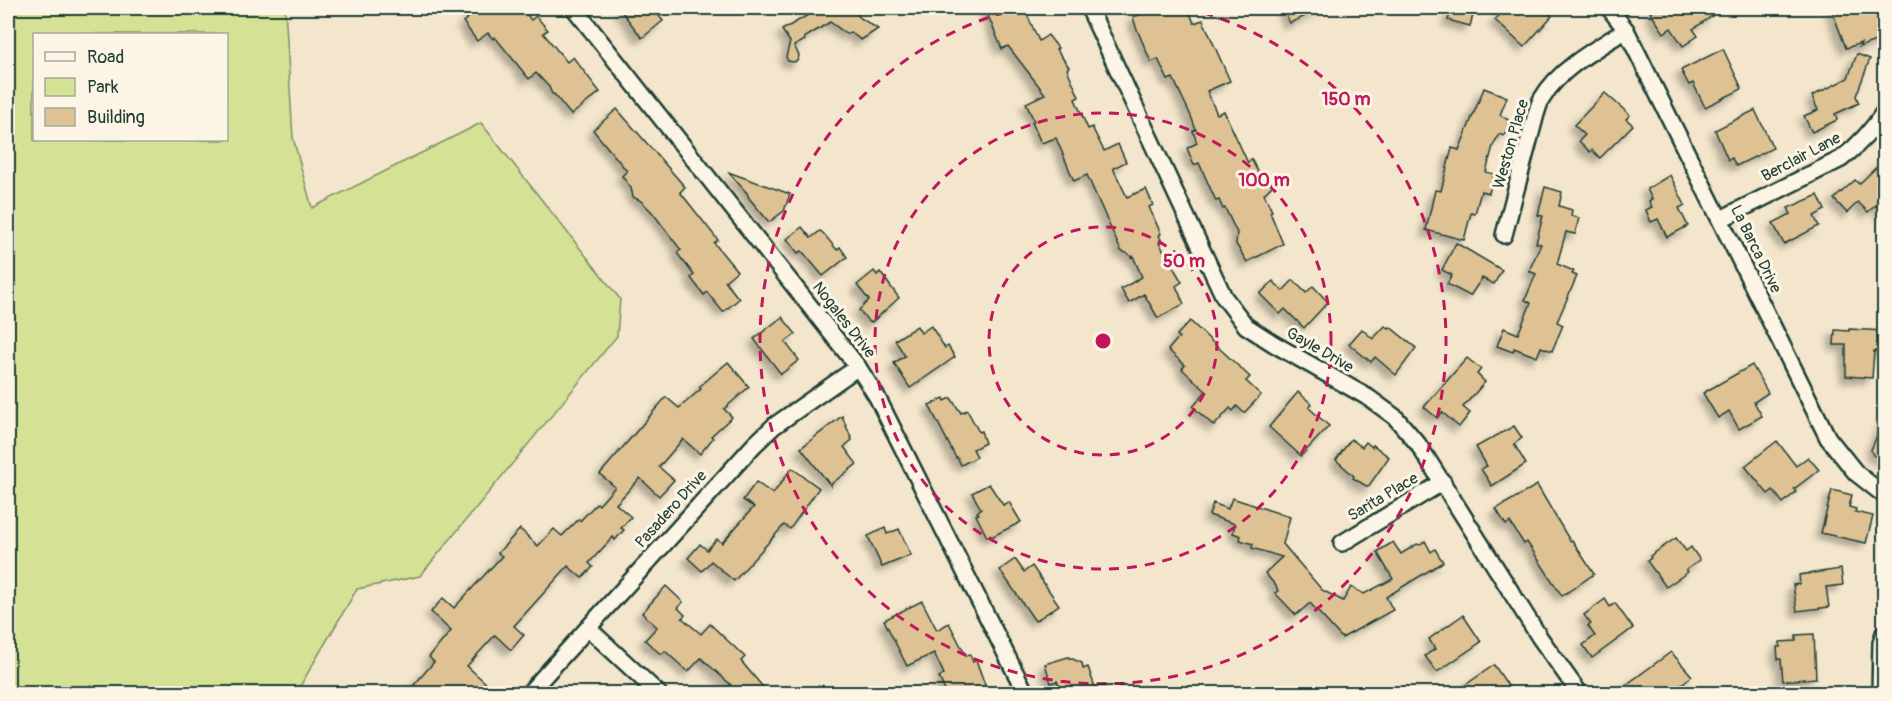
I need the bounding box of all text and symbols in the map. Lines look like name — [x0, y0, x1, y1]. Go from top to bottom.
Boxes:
legend — [33, 33, 228, 141]
text: Road — [87, 46, 124, 69]
text: Park — [87, 76, 119, 99]
text: 150 m — [1322, 88, 1371, 111]
street label: Weston Place — [1489, 97, 1533, 191]
text: Building — [87, 106, 145, 129]
street label: Berclair Lane — [1758, 128, 1844, 186]
text: 100 m — [1238, 169, 1290, 192]
street label: La Barca Drive — [1726, 202, 1786, 296]
text: 50 m — [1163, 250, 1205, 273]
street label: Nogales Drive — [808, 278, 880, 362]
street label: Gayle Drive — [1283, 323, 1357, 377]
centre of rings — [1093, 331, 1113, 351]
street label: Pasadero Drive — [631, 466, 711, 552]
street label: Sarita Place — [1344, 468, 1422, 526]

